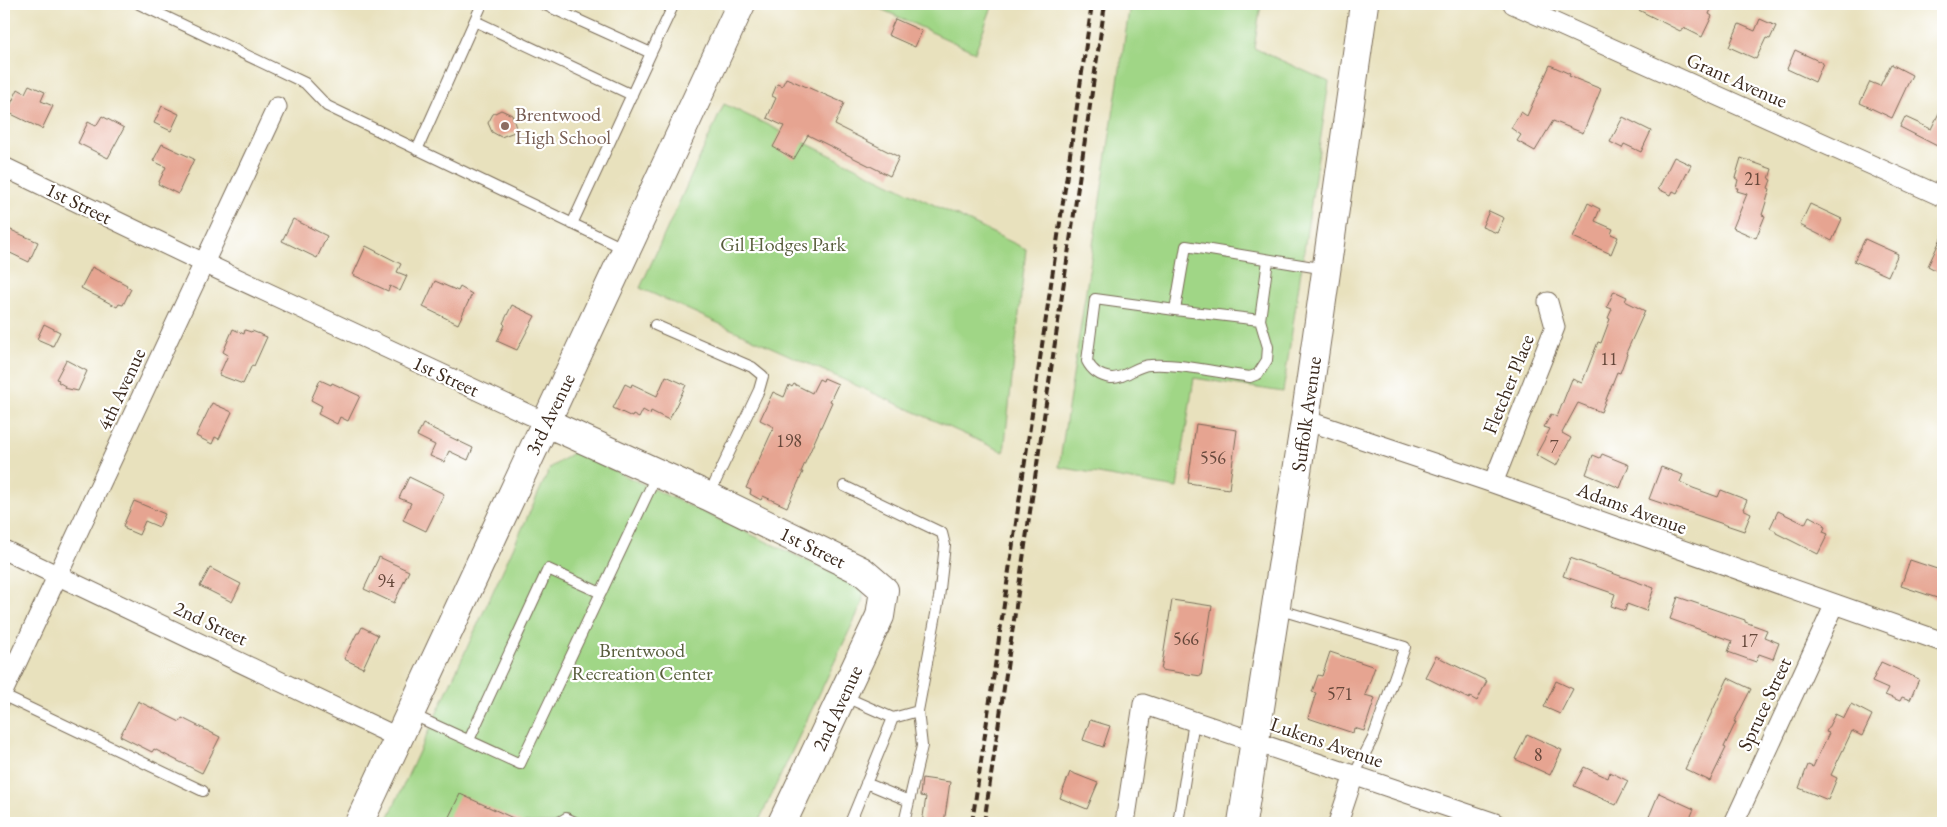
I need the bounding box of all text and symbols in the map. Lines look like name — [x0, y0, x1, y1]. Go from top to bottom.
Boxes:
street label: Grant Avenue — [1683, 46, 1792, 114]
place label: Brentwood High School — [515, 101, 611, 150]
marker: Brentwood High School — [499, 120, 511, 132]
house number: 21 — [1744, 167, 1762, 190]
street label: 1st Street — [42, 176, 117, 230]
park label: Gil Hodges Park — [720, 231, 846, 257]
street label: Fletcher Place — [1476, 330, 1540, 438]
street label: 4th Avenue — [91, 344, 151, 434]
house number: 11 — [1600, 347, 1618, 370]
street label: 1st Street — [409, 349, 484, 403]
street label: Suffolk Avenue — [1285, 355, 1327, 473]
street label: 3rd Avenue — [519, 369, 581, 459]
house number: 198 — [776, 429, 802, 452]
house number: 7 — [1550, 435, 1559, 458]
house number: 556 — [1200, 446, 1226, 469]
street label: Adams Avenue — [1572, 476, 1691, 540]
street label: 1st Street — [776, 520, 851, 574]
house number: 94 — [377, 569, 395, 592]
street label: 2nd Street — [170, 595, 253, 652]
house number: 566 — [1173, 627, 1199, 650]
house number: 17 — [1740, 629, 1758, 652]
park label: Brentwood Recreation Center — [571, 637, 713, 686]
street label: Spruce Street — [1731, 652, 1797, 755]
street label: 2nd Avenue — [806, 661, 868, 755]
house number: 571 — [1327, 682, 1353, 705]
street label: Lukens Avenue — [1267, 711, 1387, 774]
house number: 8 — [1534, 743, 1542, 766]

